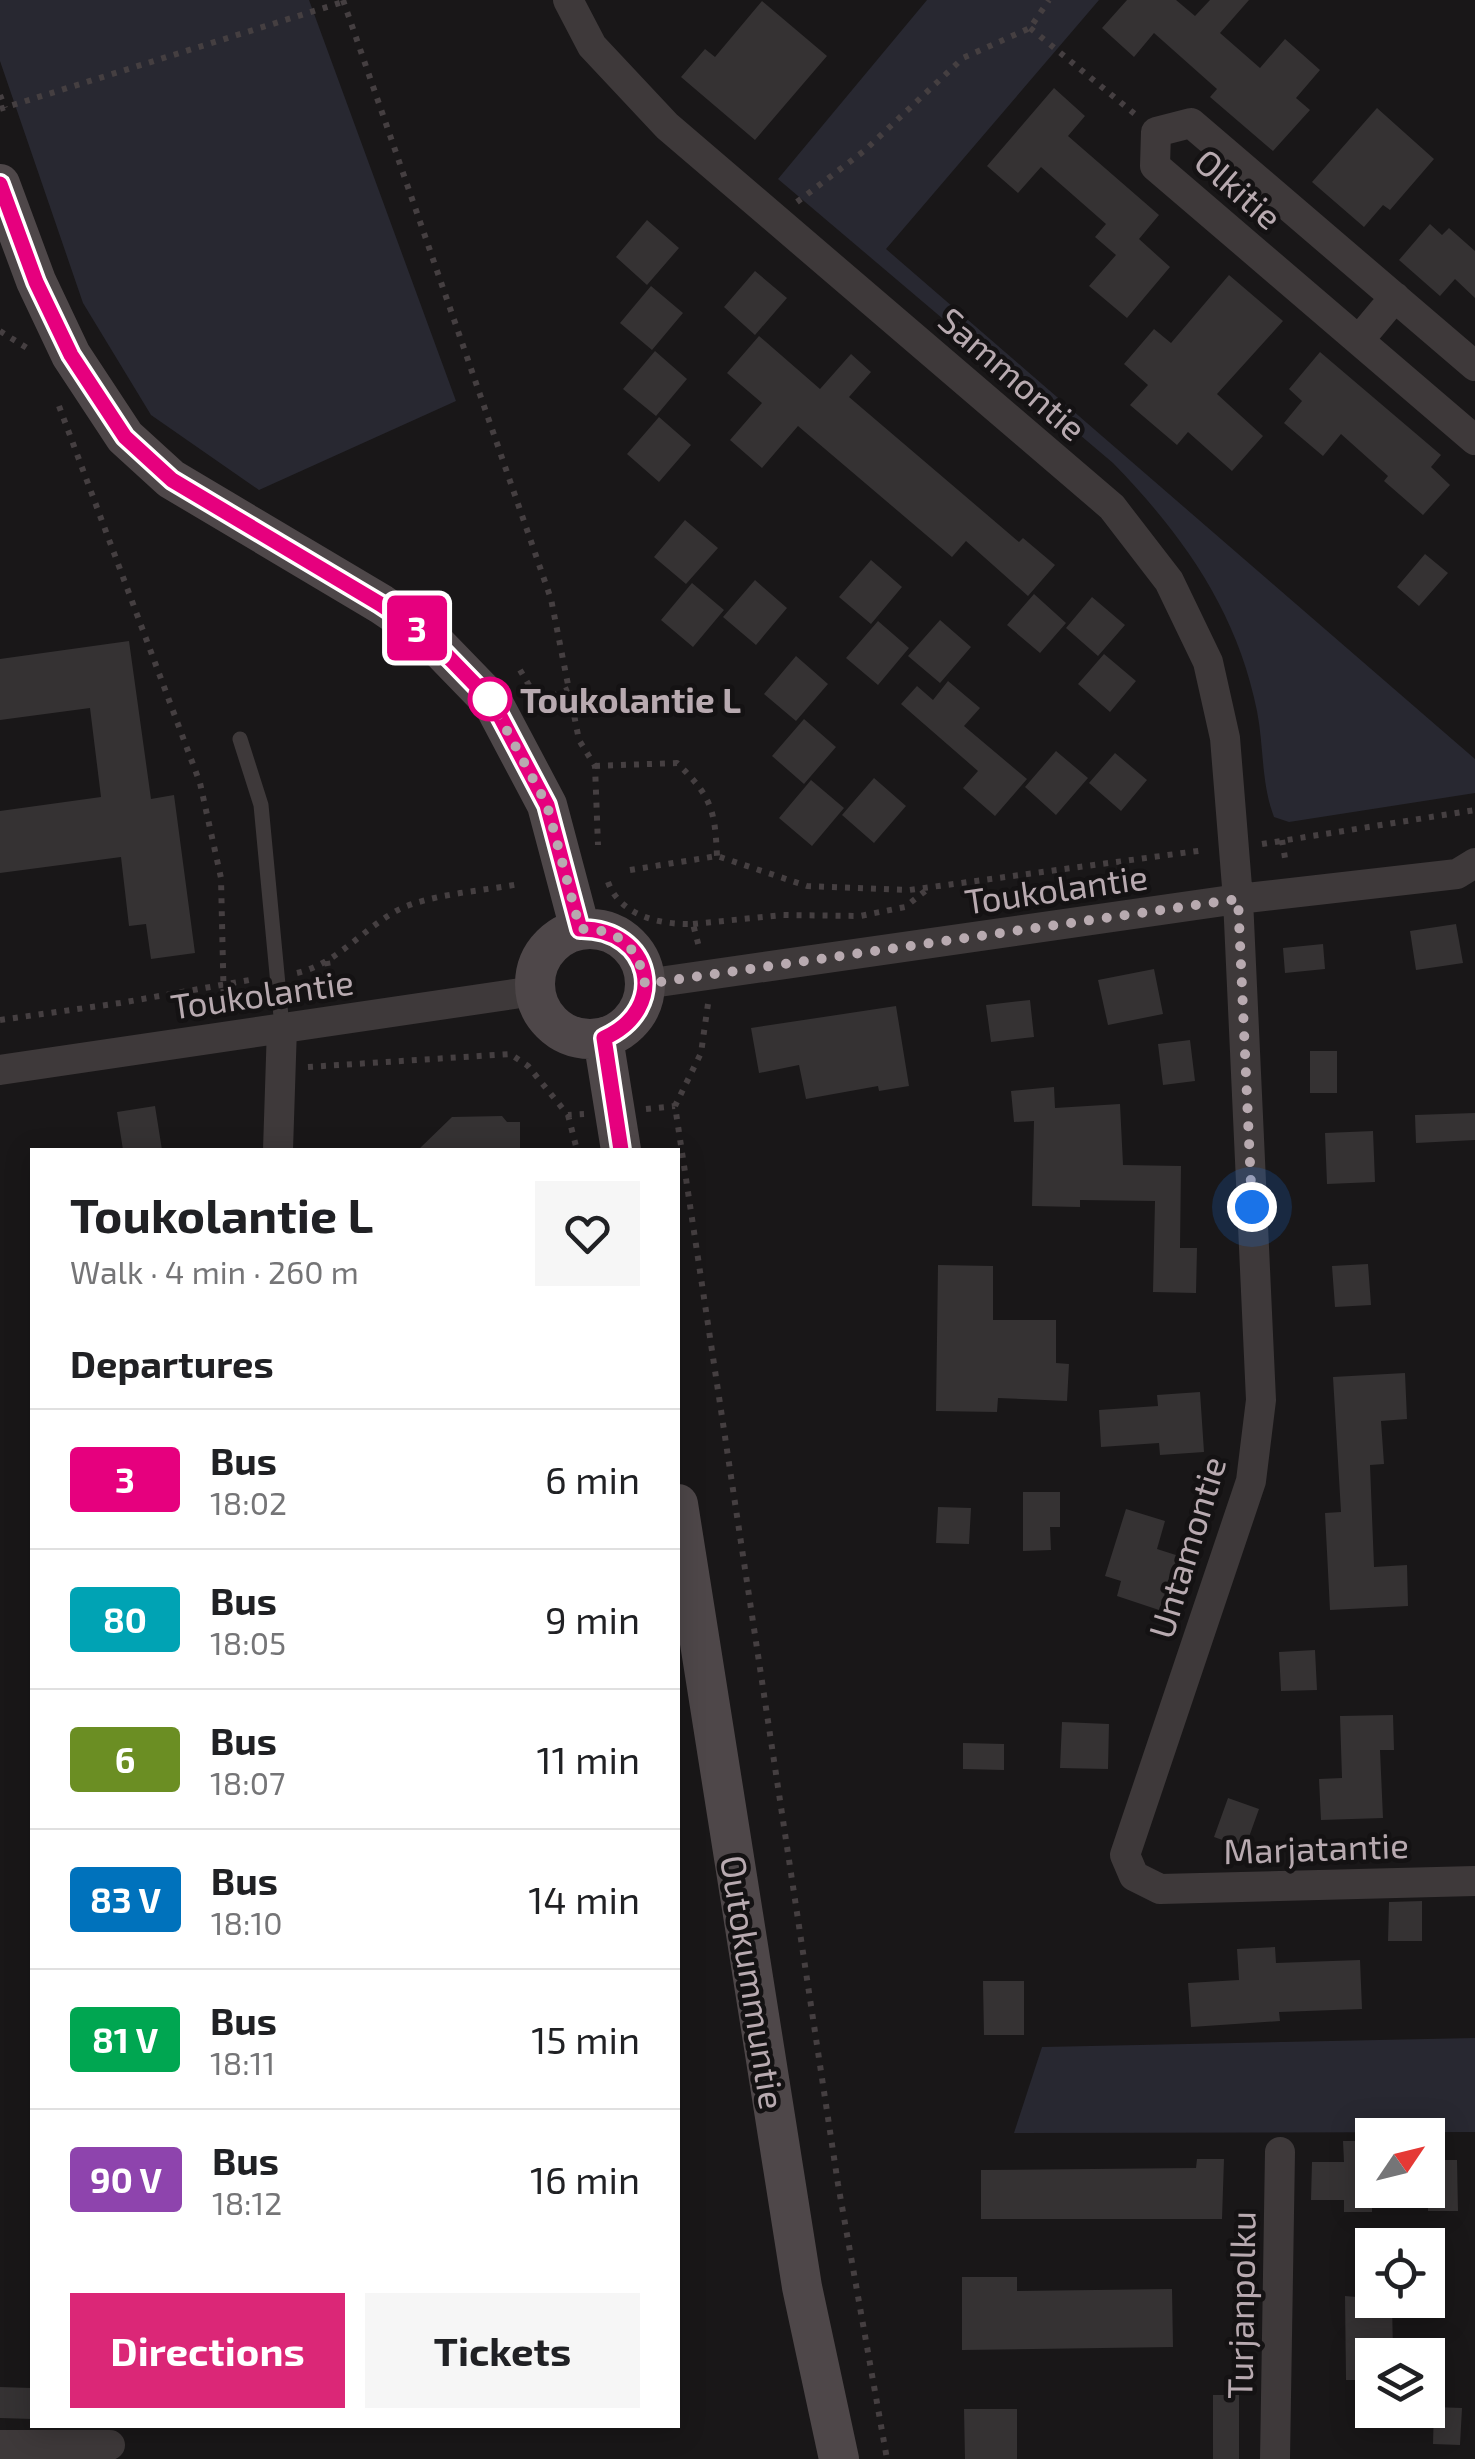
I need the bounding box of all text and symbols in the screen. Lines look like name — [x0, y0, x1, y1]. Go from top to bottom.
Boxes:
street label: Olkitie — [1187, 139, 1291, 237]
street label: Sammontie — [931, 298, 1095, 448]
line badge: 3 — [384, 596, 450, 660]
text: 3 — [407, 607, 427, 649]
marker: Toukolantie L — [469, 678, 511, 720]
place label: Toukolantie L — [520, 678, 741, 720]
street label: Toukolantie — [962, 854, 1150, 922]
street label: Toukolantie — [168, 959, 356, 1027]
button: heart — [535, 1181, 640, 1286]
your location — [1227, 1182, 1277, 1232]
text: Toukolantie L — [70, 1185, 373, 1243]
text: Walk · 4 min · 260 m — [70, 1252, 359, 1290]
text: Departures — [70, 1340, 274, 1386]
text: Bus — [210, 1437, 277, 1483]
street label: Untamontie — [1138, 1451, 1234, 1643]
text: 6 min — [545, 1456, 640, 1502]
text: 3 — [115, 1458, 135, 1500]
text: 18:02 — [210, 1483, 287, 1521]
text: Bus — [210, 1577, 277, 1623]
text: 9 min — [545, 1596, 640, 1642]
text: 80 — [103, 1598, 147, 1640]
text: 18:05 — [210, 1623, 286, 1661]
text: Bus — [210, 1717, 277, 1763]
text: 11 min — [536, 1736, 640, 1782]
text: 6 — [115, 1738, 135, 1780]
text: 18:07 — [210, 1763, 285, 1801]
street label: Marjatantie — [1223, 1823, 1409, 1871]
street label: Outokummuntie — [713, 1852, 795, 2112]
text: Bus — [211, 1857, 278, 1903]
text: 14 min — [528, 1876, 640, 1922]
text: 83 V — [90, 1878, 161, 1920]
text: 18:10 — [211, 1903, 283, 1941]
text: Bus — [210, 1997, 277, 2043]
text: 15 min — [531, 2016, 640, 2062]
text: 81 V — [92, 2018, 158, 2060]
text: 18:11 — [210, 2043, 275, 2081]
north arrow — [1355, 2118, 1445, 2208]
map controls — [1355, 2118, 1445, 2428]
text: Bus — [212, 2137, 279, 2183]
text: 16 min — [530, 2156, 640, 2202]
text: 90 V — [90, 2158, 162, 2200]
text: 18:12 — [212, 2183, 282, 2221]
street label: Turjanpolku — [1217, 2211, 1263, 2399]
button: locate — [1355, 2228, 1445, 2318]
button: Directions — [70, 2293, 345, 2408]
button: Tickets — [365, 2293, 640, 2408]
button: layers — [1355, 2338, 1445, 2428]

